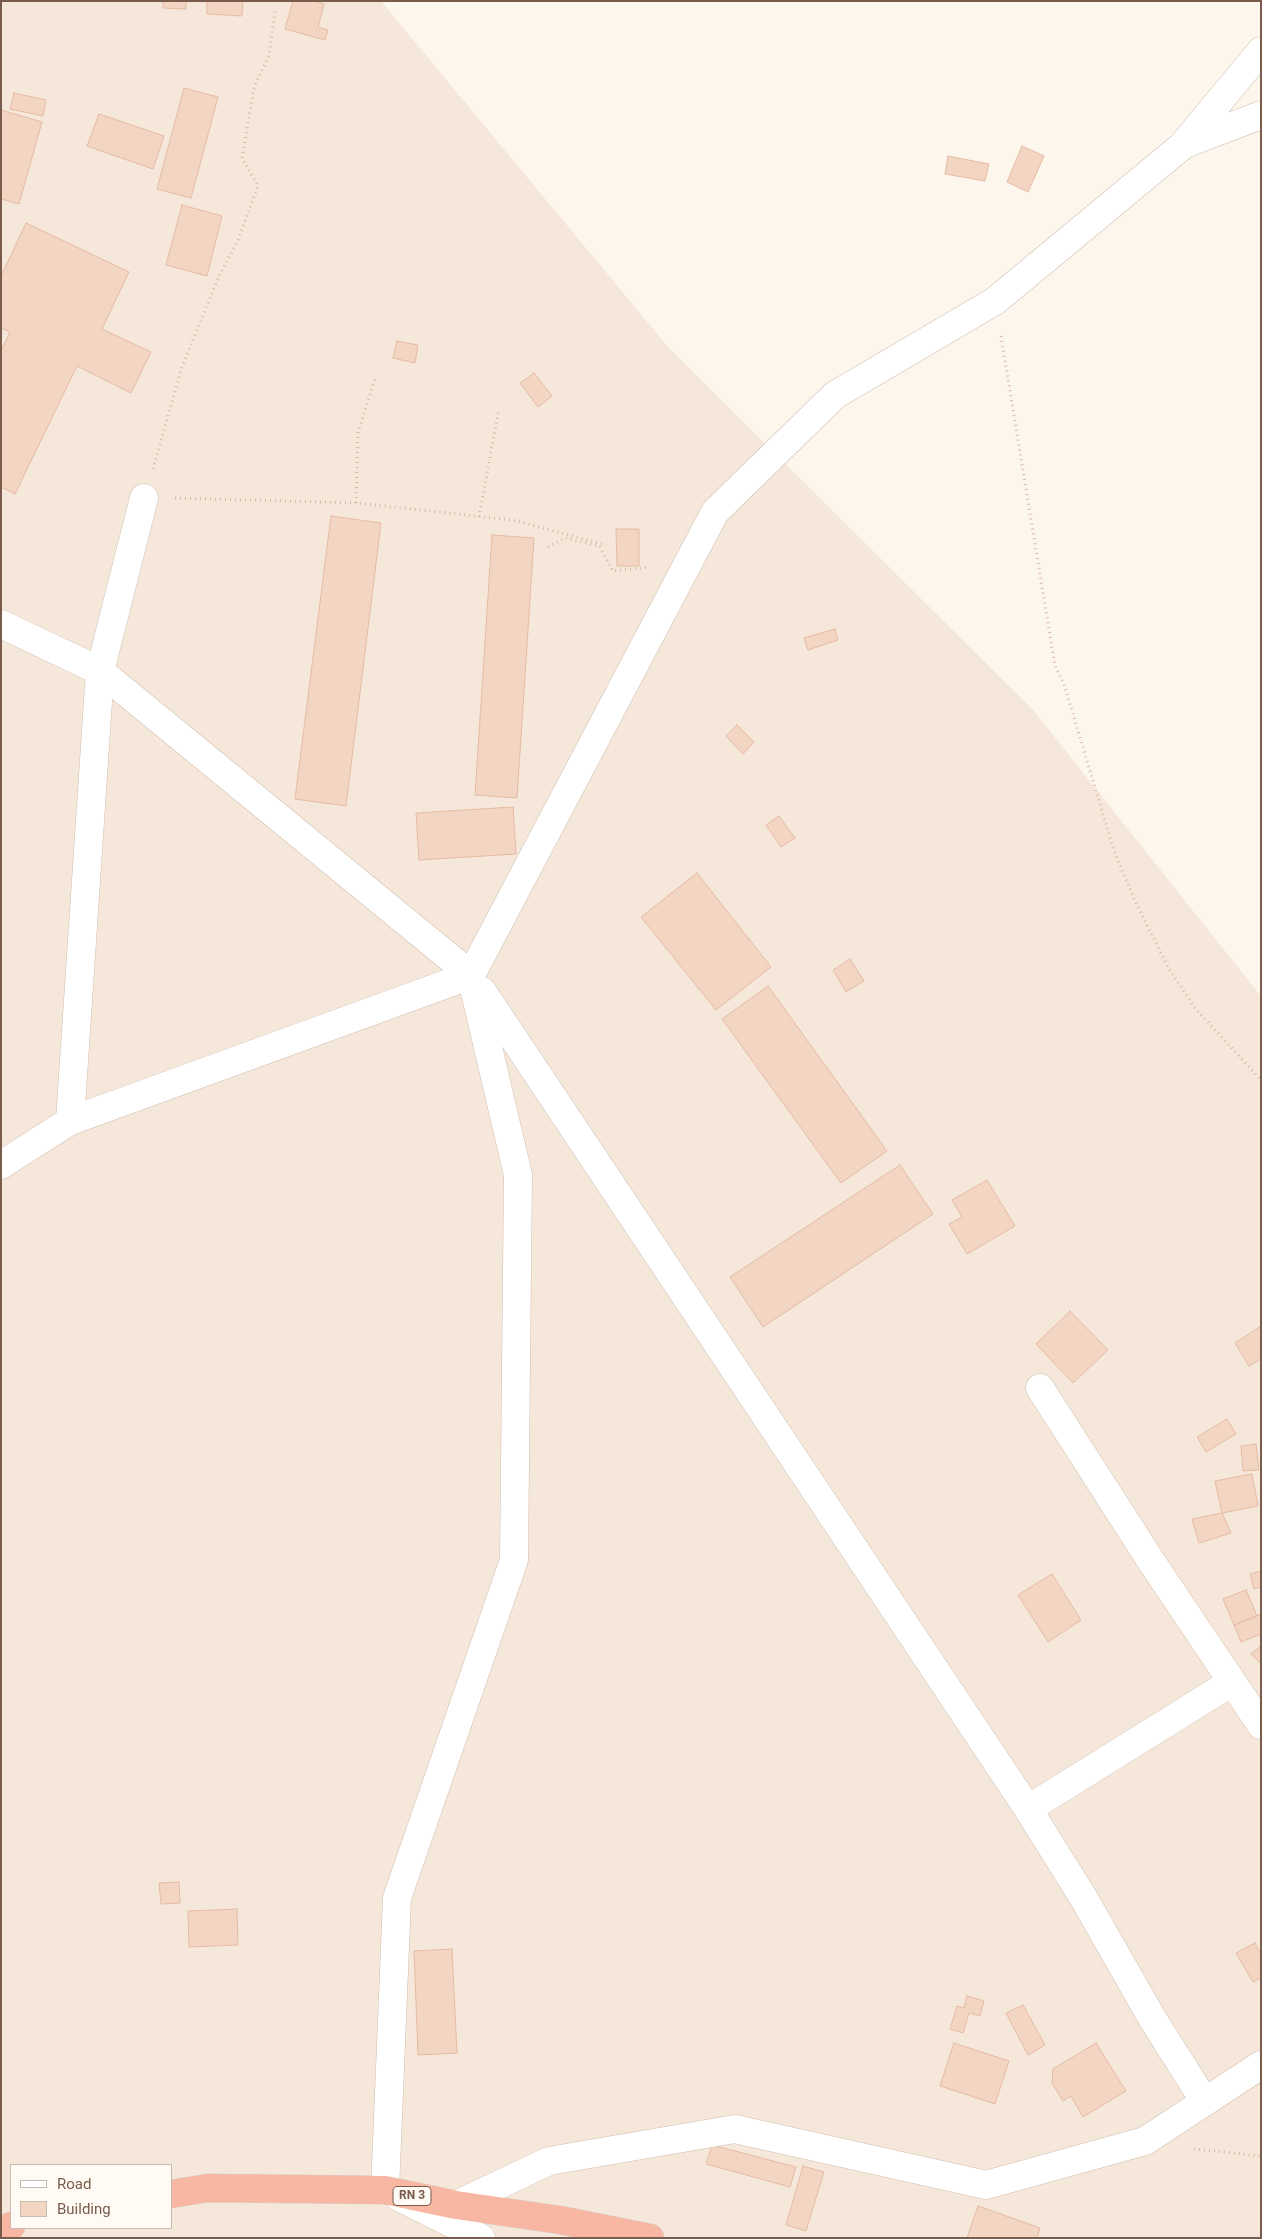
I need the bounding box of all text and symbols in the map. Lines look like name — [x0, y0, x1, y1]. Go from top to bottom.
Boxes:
legend — [10, 2164, 172, 2229]
text: Road — [57, 2175, 91, 2193]
road number: RN 3 — [393, 2186, 431, 2206]
text: Building — [57, 2200, 111, 2218]

